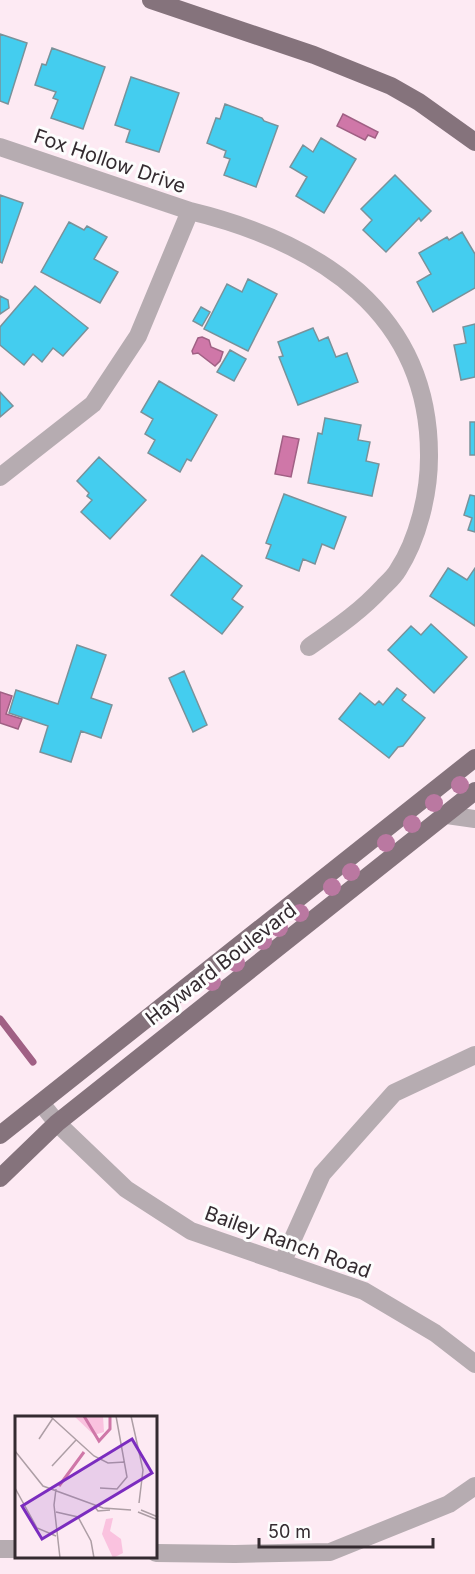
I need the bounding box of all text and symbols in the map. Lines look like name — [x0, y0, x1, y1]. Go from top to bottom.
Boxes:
street label: Fox Hollow Drive — [31, 124, 189, 198]
street label: Hayward Boulevard — [141, 898, 301, 1030]
street label: Bailey Ranch Road — [202, 1201, 374, 1283]
inset map — [15, 1416, 158, 1559]
scale bar — [259, 1511, 433, 1549]
text: 50 m — [268, 1521, 311, 1542]

